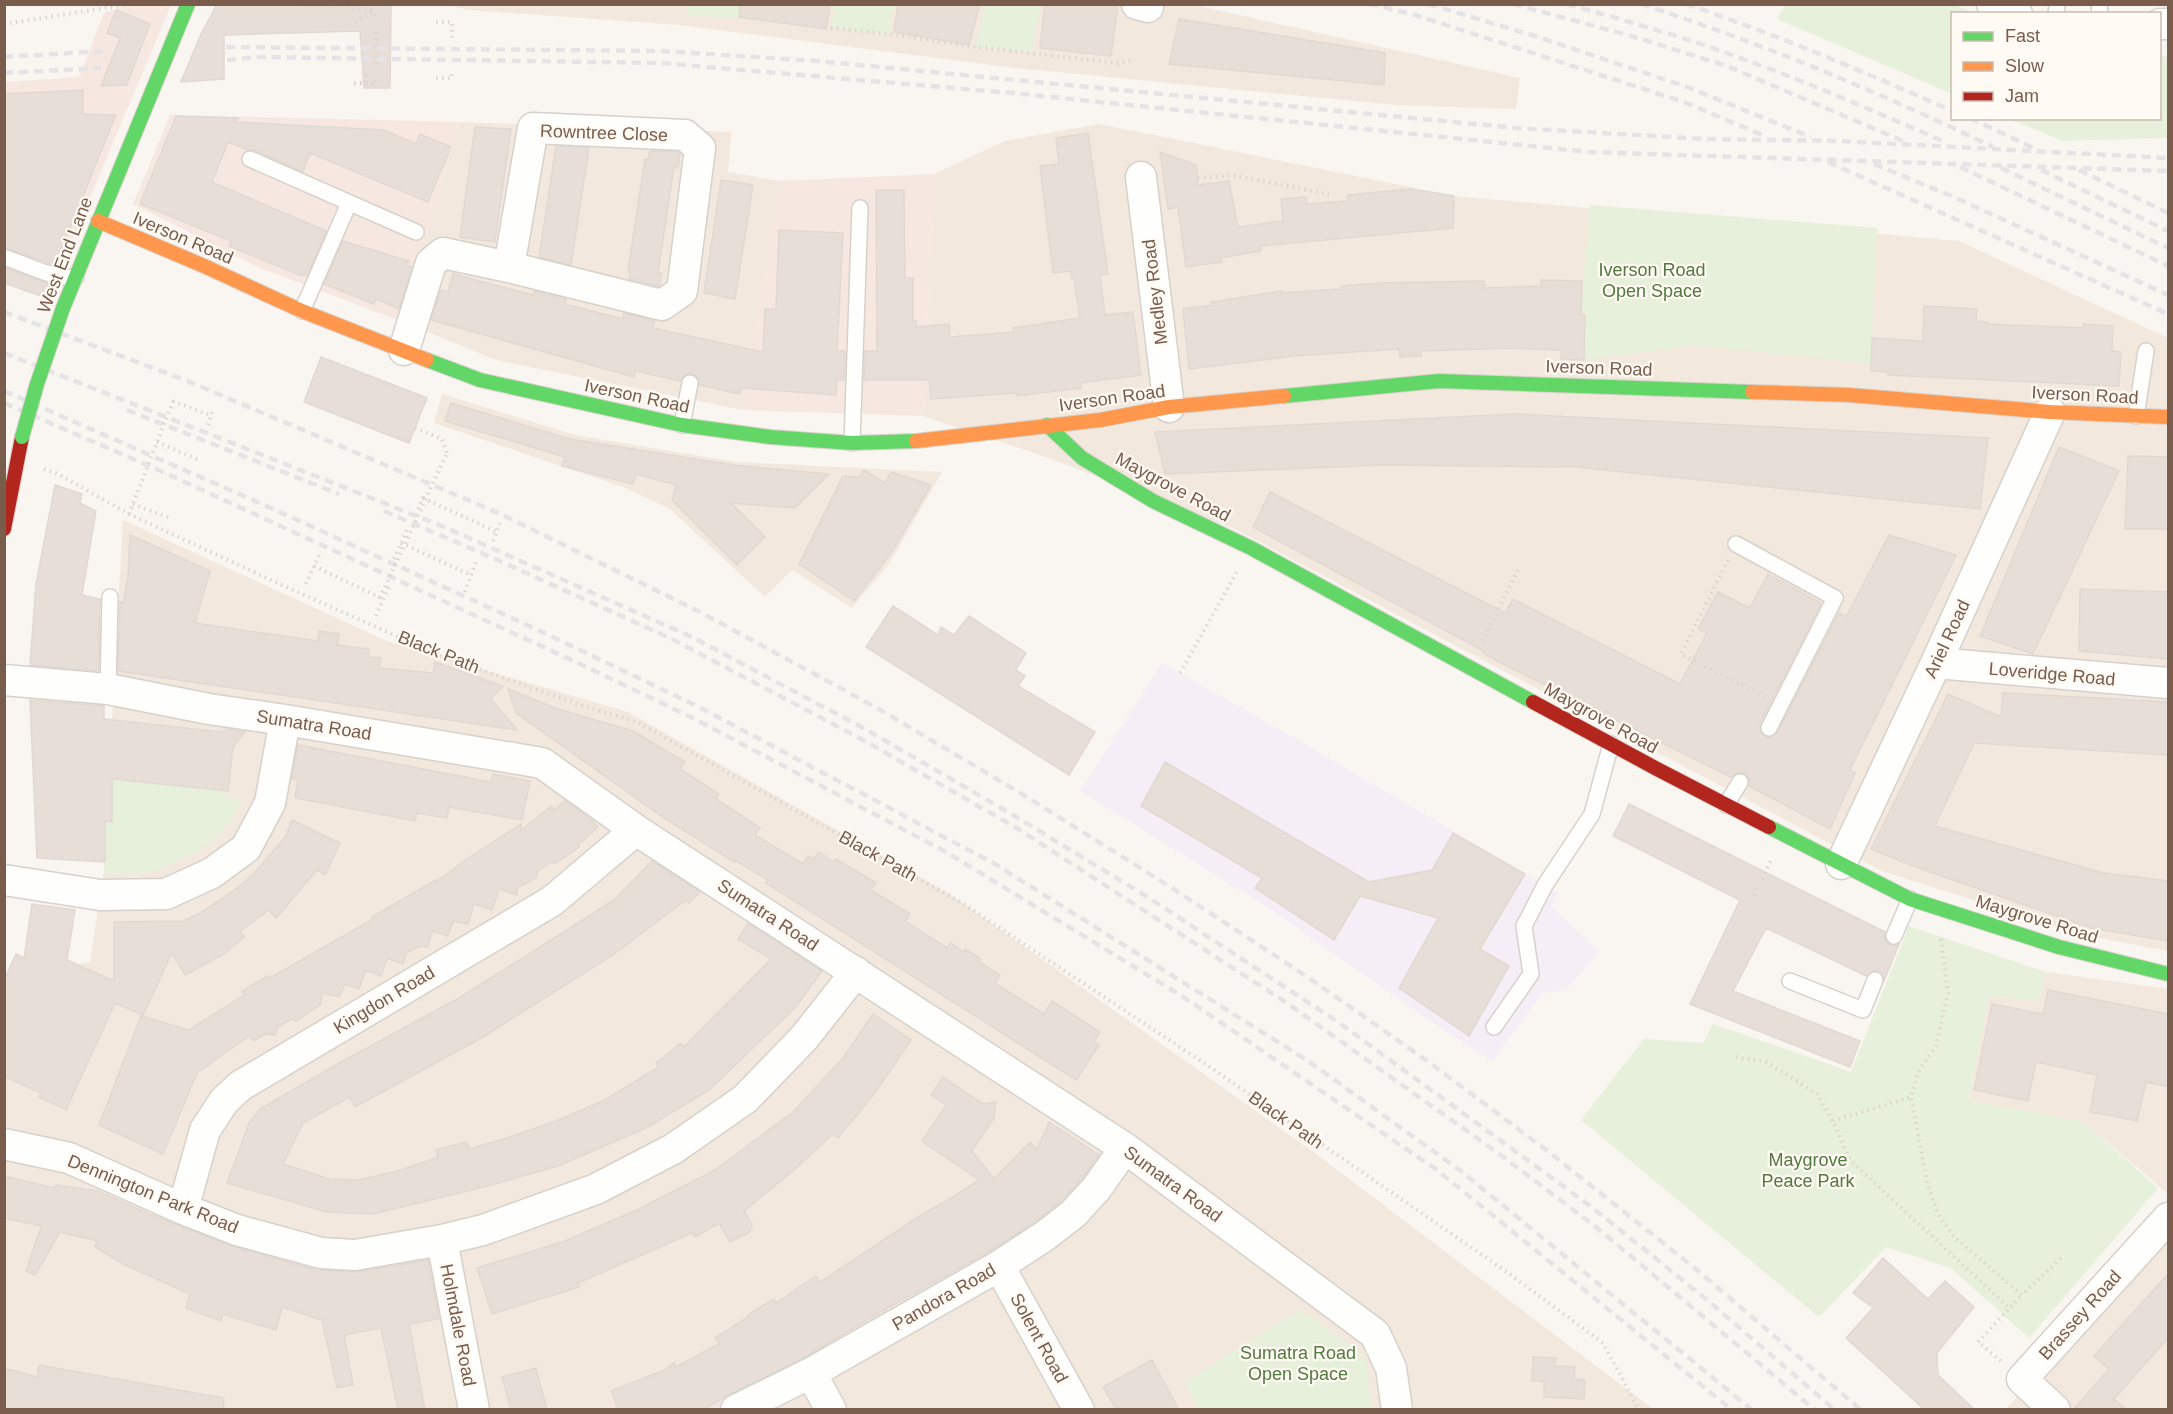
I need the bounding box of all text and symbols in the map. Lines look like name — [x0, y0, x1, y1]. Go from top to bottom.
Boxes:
legend — [1951, 12, 2161, 120]
text: Fast — [2005, 26, 2040, 46]
text: Slow — [2005, 56, 2045, 76]
text: Jam — [2005, 86, 2039, 106]
street label: Rowntree Close — [540, 121, 668, 145]
street label: West End Lane — [34, 194, 96, 316]
street label: Iverson Road — [130, 208, 236, 268]
street label: Medley Road — [1139, 238, 1171, 346]
park label: Iverson Road Open Space — [1598, 260, 1706, 301]
street label: Iverson Road — [1545, 356, 1653, 380]
street label: Iverson Road — [583, 375, 691, 417]
street label: Iverson Road — [1058, 381, 1166, 415]
street label: Iverson Road — [2031, 382, 2139, 408]
street label: Maygrove Road — [1112, 448, 1234, 526]
street label: Ariel Road — [1920, 597, 1974, 681]
street label: Black Path — [395, 627, 483, 677]
street label: Loveridge Road — [1988, 658, 2116, 690]
street label: Maygrove Road — [1541, 678, 1661, 758]
street label: Sumatra Road — [255, 706, 373, 744]
street label: Black Path — [836, 826, 920, 886]
street label: Sumatra Road — [714, 875, 822, 955]
street label: Maygrove Road — [1973, 891, 2101, 947]
street label: Kingdon Road — [330, 962, 438, 1038]
street label: Black Path — [1245, 1087, 1327, 1153]
street label: Sumatra Road — [1120, 1142, 1226, 1226]
park label: Maygrove Peace Park — [1761, 1150, 1856, 1191]
street label: Dennington Park Road — [65, 1151, 241, 1237]
street label: Pandora Road — [889, 1259, 999, 1335]
street label: Holmdale Road — [436, 1262, 480, 1388]
street label: Brassey Road — [2035, 1266, 2125, 1364]
street label: Solent Road — [1006, 1290, 1072, 1386]
park label: Sumatra Road Open Space — [1240, 1343, 1356, 1384]

